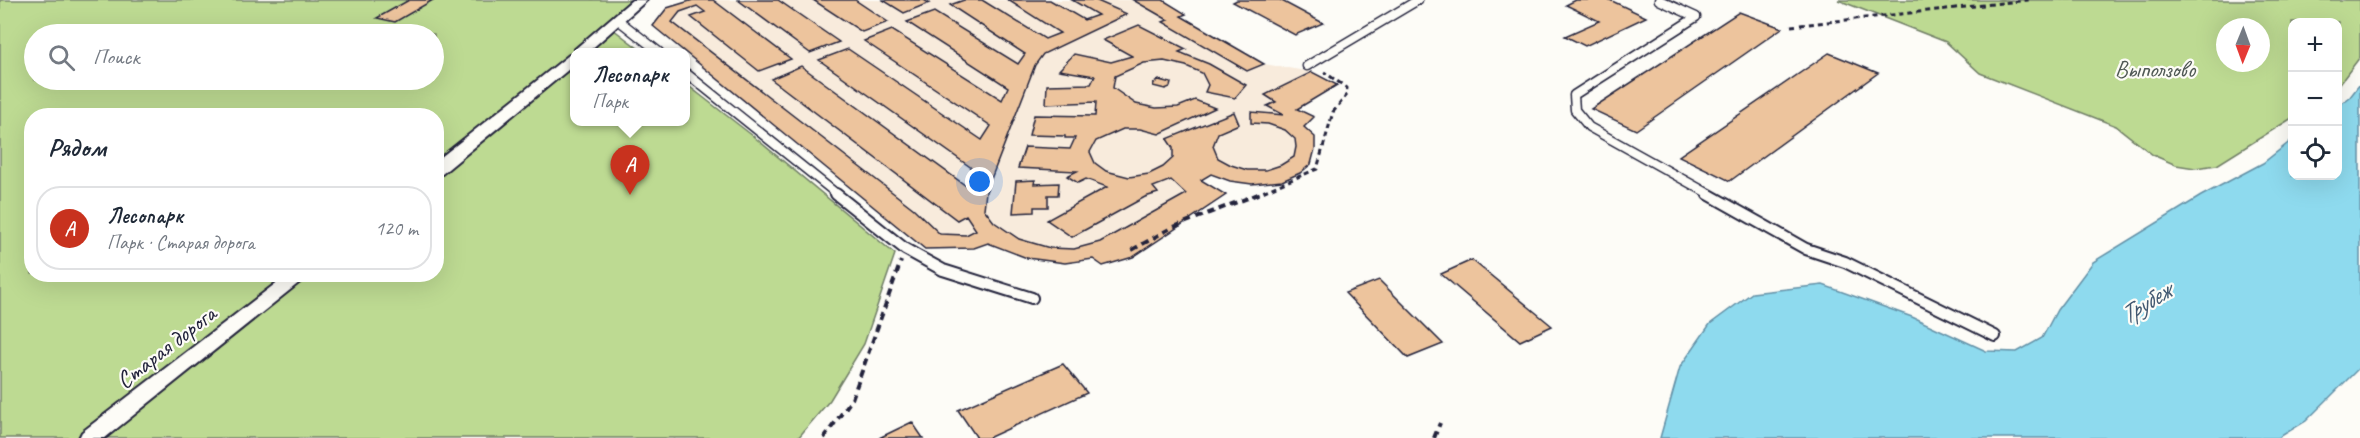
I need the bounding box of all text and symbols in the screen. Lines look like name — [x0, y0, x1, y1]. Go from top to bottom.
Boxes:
north arrow — [2216, 18, 2270, 72]
map controls — [2288, 18, 2342, 180]
button: + — [2288, 18, 2342, 72]
search box — [24, 24, 444, 90]
icon: search — [45, 41, 78, 74]
text: Поиск — [93, 43, 139, 71]
popup — [570, 48, 690, 126]
park label: Выползово — [2115, 54, 2197, 84]
text: Лесопарк — [592, 61, 668, 89]
button: − — [2288, 72, 2342, 126]
text: Парк — [592, 89, 628, 114]
button: locate — [2288, 126, 2342, 180]
text: Рядом — [48, 131, 106, 164]
pin: A — [610, 146, 650, 195]
your location — [965, 167, 994, 196]
text: Лесопарк — [107, 202, 183, 230]
text: A — [64, 216, 75, 241]
text: 120 m — [375, 216, 418, 241]
text: Парк · Старая дорога — [107, 230, 255, 255]
water label: Трубеж — [2113, 271, 2182, 332]
street label: Старая дорога — [110, 297, 223, 395]

